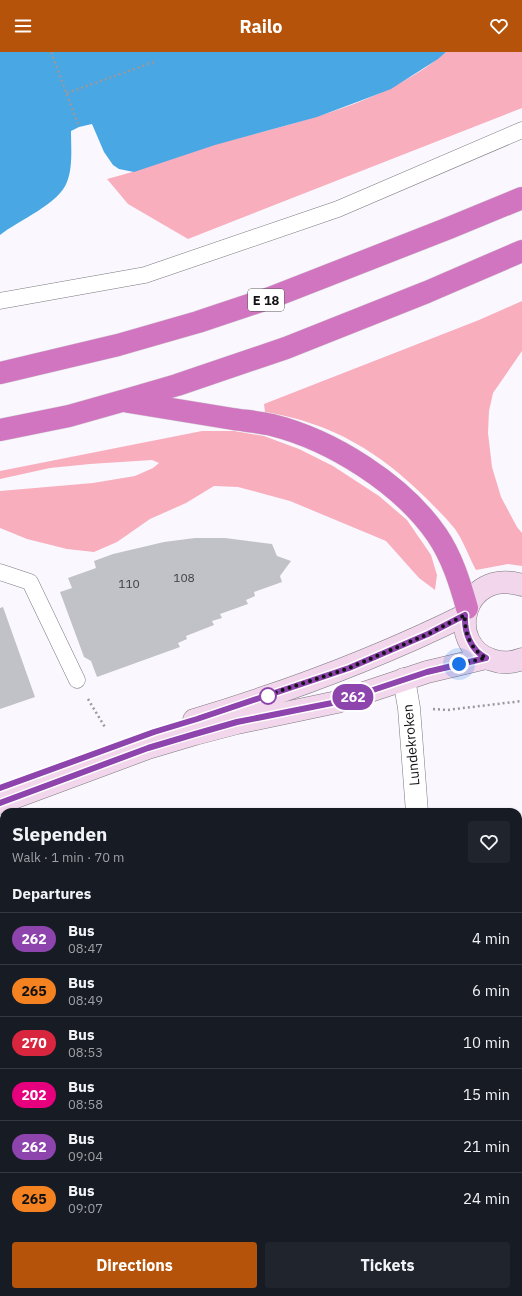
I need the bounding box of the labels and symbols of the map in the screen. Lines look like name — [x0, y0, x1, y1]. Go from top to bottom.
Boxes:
road number: E 18 — [248, 289, 284, 311]
house number: 108 — [173, 570, 195, 585]
house number: 110 — [118, 576, 140, 591]
your location — [449, 654, 469, 674]
line badge: 262 — [330, 684, 376, 710]
unlabelled marker — [259, 687, 277, 705]
street label: Lundekroken — [398, 704, 424, 786]

